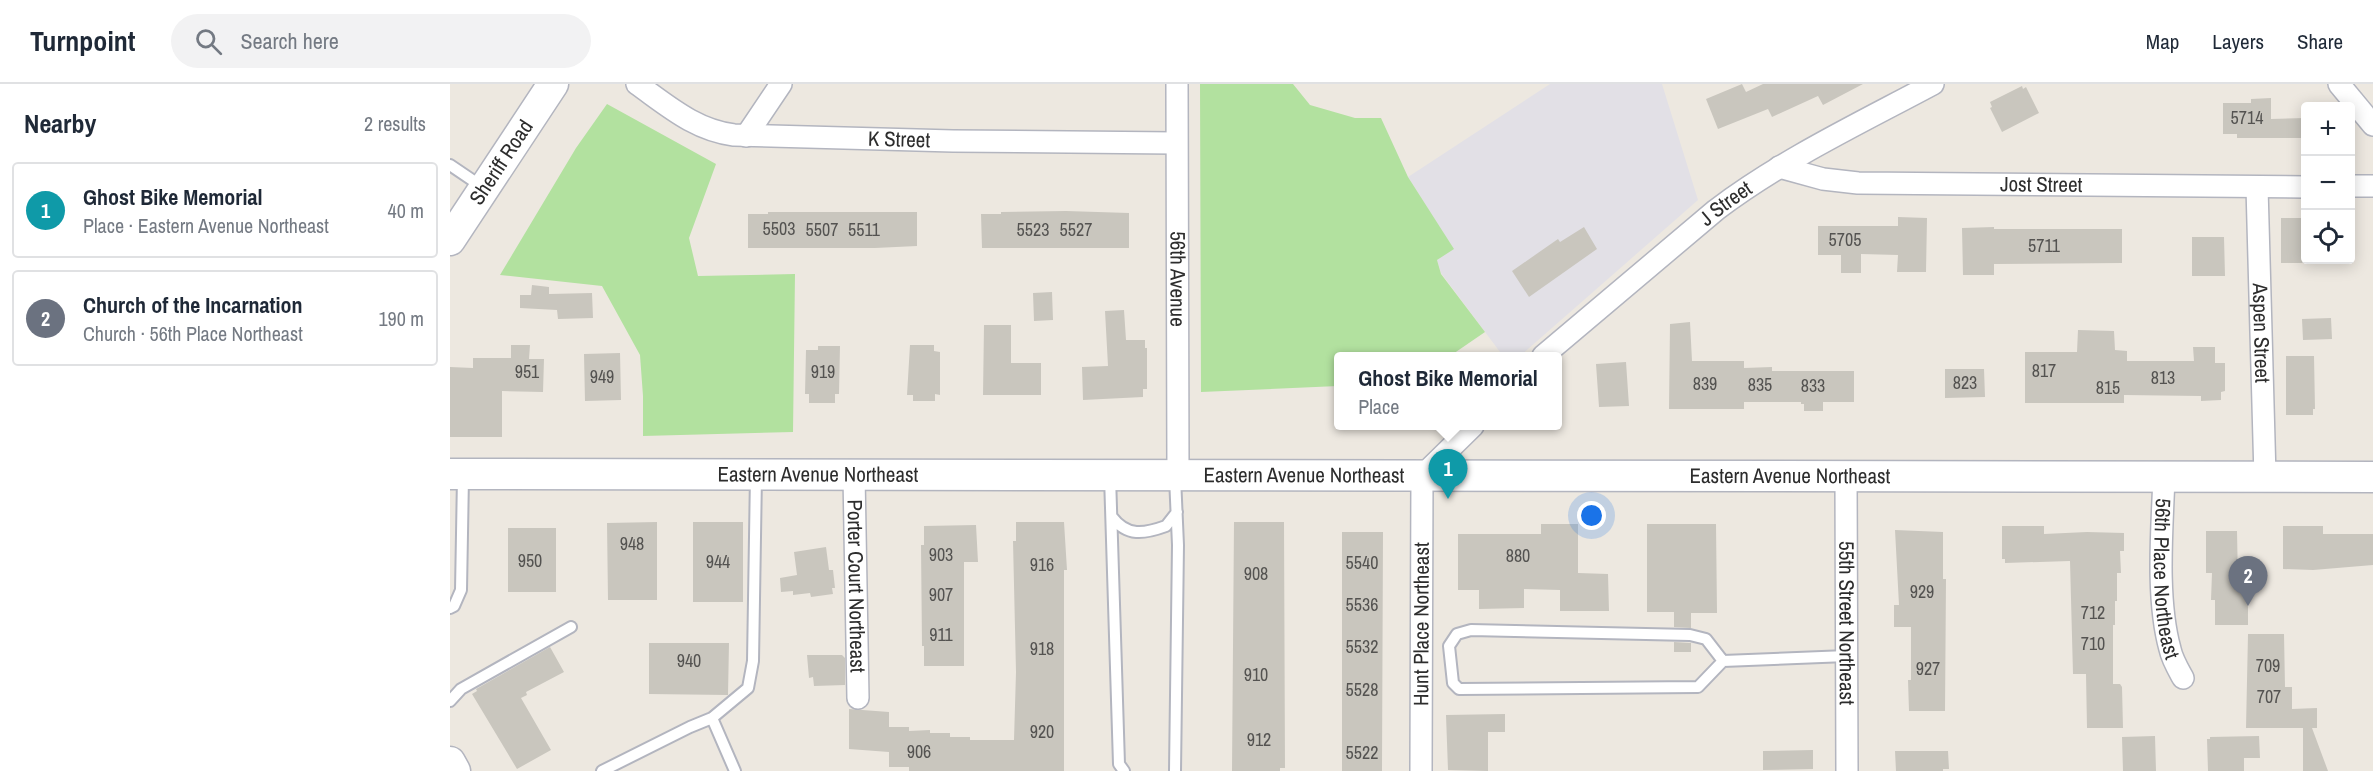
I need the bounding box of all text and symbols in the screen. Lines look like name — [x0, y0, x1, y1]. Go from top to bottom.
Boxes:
search box — [171, 14, 591, 68]
text: Turnpoint — [30, 22, 135, 60]
icon: search — [192, 25, 225, 58]
text: Search here — [240, 26, 339, 56]
text: Map — [2146, 27, 2179, 56]
text: Layers — [2212, 27, 2264, 56]
text: Share — [2297, 27, 2343, 56]
map controls — [2301, 102, 2355, 264]
button: + — [2301, 102, 2355, 156]
house number: 5714 — [2231, 105, 2263, 130]
text: Nearby — [24, 106, 96, 141]
text: 2 results — [364, 110, 426, 137]
street label: Sheriff Road — [462, 114, 539, 210]
street label: K Street — [868, 124, 931, 154]
button: − — [2301, 156, 2355, 210]
street label: Jost Street — [2000, 169, 2083, 199]
street label: J Street — [1693, 174, 1758, 232]
text: Ghost Bike Memorial — [83, 182, 262, 212]
text: 1 — [41, 197, 50, 224]
text: 40 m — [388, 197, 424, 224]
button: locate — [2301, 210, 2355, 264]
text: Place · Eastern Avenue Northeast — [83, 212, 329, 239]
house number: 5503 — [763, 216, 795, 241]
house number: 5507 — [806, 217, 838, 242]
house number: 5511 — [848, 217, 881, 242]
house number: 5523 — [1017, 217, 1049, 242]
house number: 5527 — [1060, 217, 1092, 242]
house number: 5705 — [1829, 227, 1861, 252]
street label: 56th Avenue — [1163, 231, 1193, 327]
house number: 5711 — [2028, 233, 2061, 258]
street label: Aspen Street — [2246, 282, 2277, 383]
text: Church of the Incarnation — [83, 290, 303, 320]
text: 2 — [41, 305, 50, 332]
text: 190 m — [378, 305, 424, 332]
text: Church · 56th Place Northeast — [83, 320, 303, 347]
popup — [1334, 352, 1562, 430]
house number: 817 — [2032, 358, 2056, 383]
house number: 951 — [515, 359, 540, 384]
house number: 919 — [811, 359, 835, 384]
text: Ghost Bike Memorial — [1358, 363, 1538, 393]
house number: 949 — [590, 364, 614, 389]
house number: 813 — [2151, 365, 2175, 390]
house number: 823 — [1953, 370, 1977, 395]
house number: 839 — [1693, 371, 1717, 396]
house number: 835 — [1748, 372, 1772, 397]
house number: 833 — [1801, 373, 1825, 398]
house number: 815 — [2096, 375, 2120, 400]
text: Place — [1358, 393, 1399, 420]
pin: 1 — [1428, 450, 1468, 499]
street label: Eastern Avenue Northeast — [718, 459, 919, 489]
street label: Eastern Avenue Northeast — [1204, 460, 1405, 489]
street label: Eastern Avenue Northeast — [1690, 461, 1891, 490]
street label: 56th Place Northeast — [2147, 498, 2187, 663]
street label: Porter Court Northeast — [840, 499, 873, 673]
your location — [1577, 501, 1606, 530]
house number: 948 — [620, 531, 644, 556]
street label: 55th Street Northeast — [1832, 541, 1862, 705]
house number: 903 — [929, 542, 953, 567]
street label: Hunt Place Northeast — [1406, 542, 1436, 706]
house number: 880 — [1506, 543, 1530, 568]
house number: 950 — [518, 548, 542, 573]
house number: 944 — [706, 549, 730, 574]
house number: 5540 — [1346, 550, 1378, 575]
house number: 916 — [1030, 552, 1054, 577]
pin: 2 — [2228, 556, 2268, 606]
house number: 908 — [1244, 561, 1268, 586]
house number: 929 — [1910, 579, 1934, 604]
house number: 907 — [929, 582, 953, 607]
house number: 5536 — [1346, 592, 1378, 617]
house number: 712 — [2081, 600, 2105, 625]
house number: 911 — [929, 622, 954, 647]
house number: 710 — [2081, 631, 2105, 656]
house number: 5532 — [1346, 634, 1378, 659]
house number: 918 — [1030, 636, 1054, 661]
house number: 940 — [677, 648, 701, 673]
house number: 709 — [2256, 653, 2280, 678]
house number: 927 — [1916, 656, 1940, 681]
house number: 910 — [1244, 662, 1268, 687]
house number: 5528 — [1346, 677, 1378, 702]
house number: 707 — [2257, 684, 2281, 709]
house number: 920 — [1030, 719, 1054, 744]
house number: 912 — [1247, 727, 1271, 752]
house number: 906 — [907, 739, 931, 764]
house number: 5522 — [1346, 740, 1378, 765]

